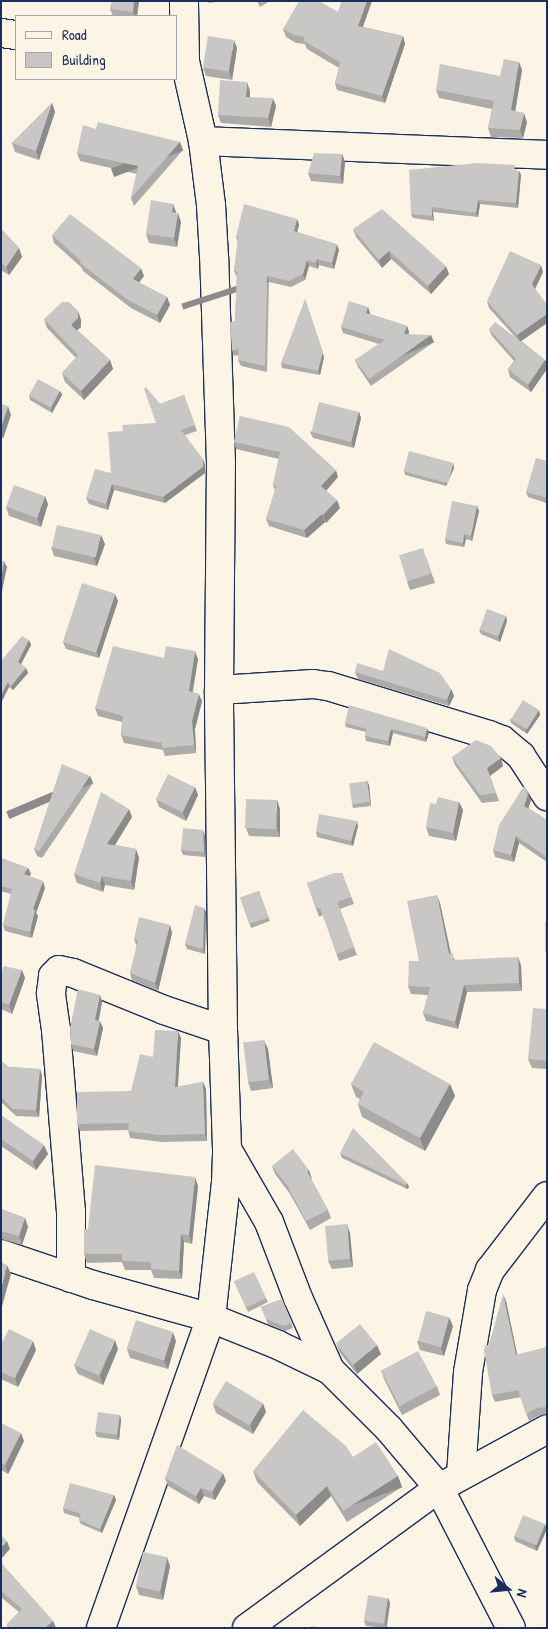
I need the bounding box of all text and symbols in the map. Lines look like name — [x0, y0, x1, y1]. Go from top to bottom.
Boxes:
legend — [15, 15, 178, 80]
text: Road — [62, 24, 87, 45]
text: Building — [62, 49, 106, 70]
north arrow — [483, 1564, 533, 1614]
text: N — [513, 1587, 533, 1600]

